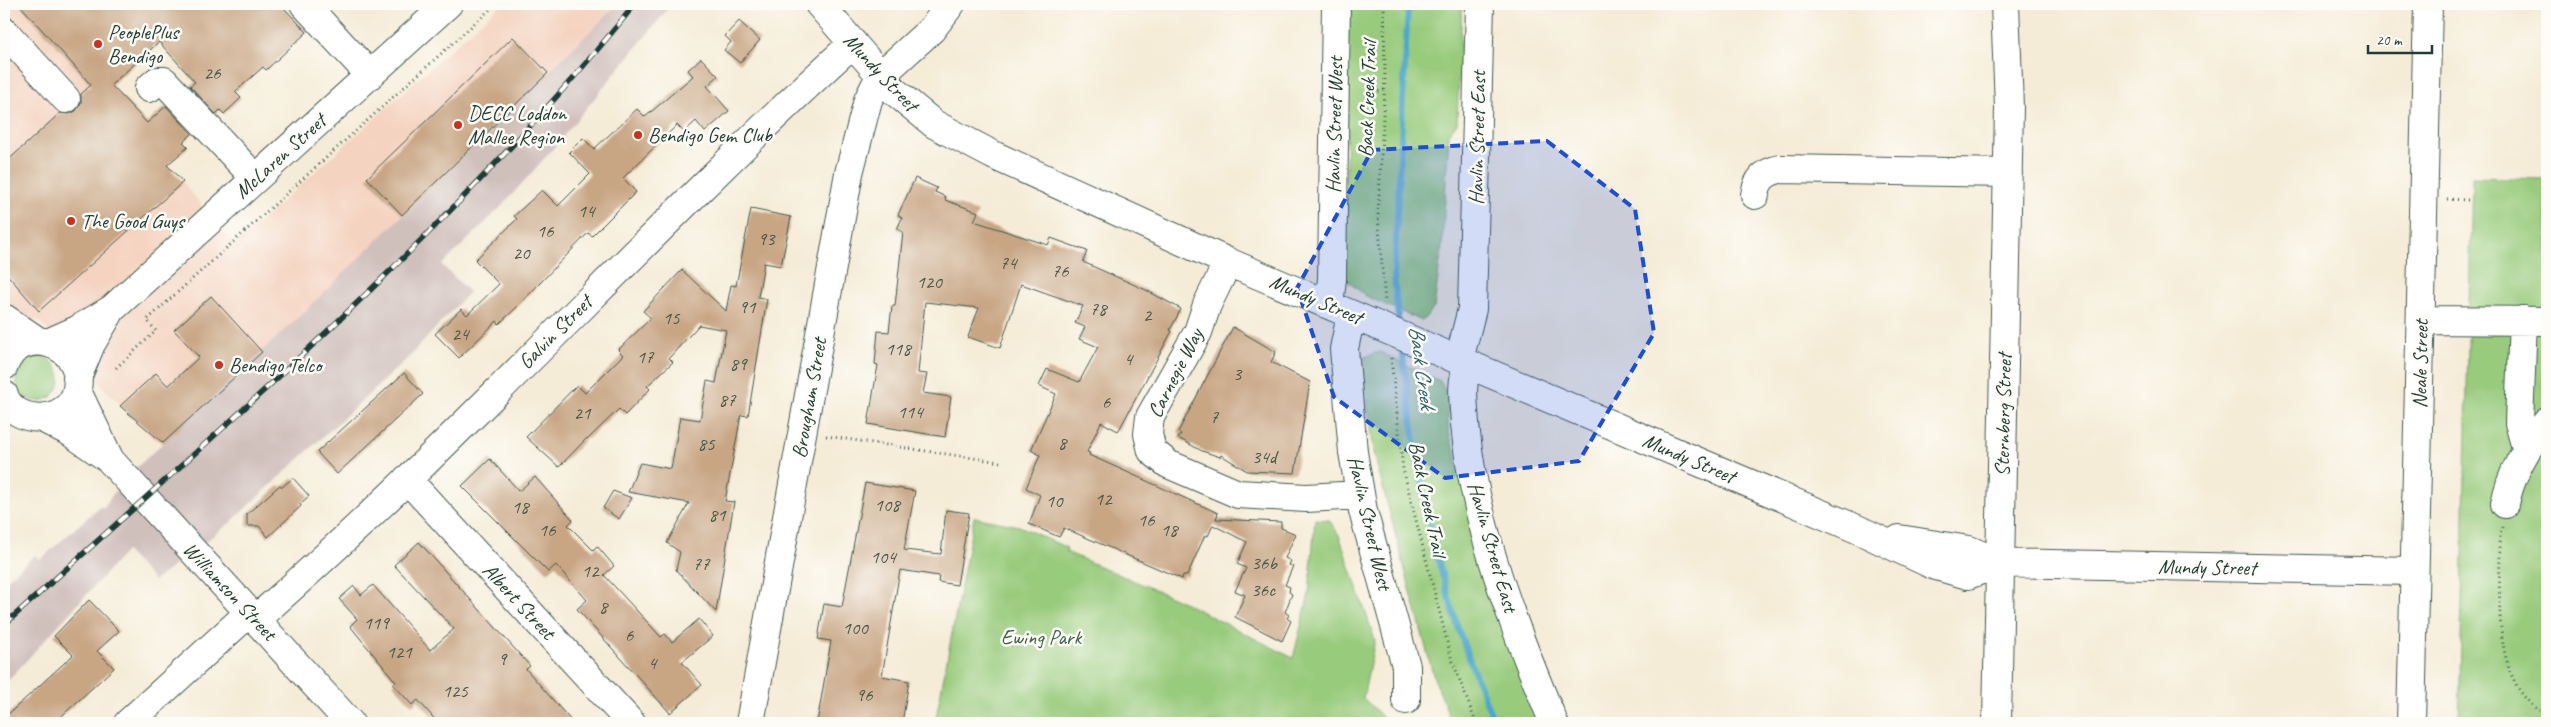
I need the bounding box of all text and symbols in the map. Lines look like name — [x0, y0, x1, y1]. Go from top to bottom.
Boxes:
place label: PeoplePlus Bendigo — [108, 19, 180, 69]
scale bar — [2368, 22, 2432, 54]
street label: Mundy Street — [838, 27, 926, 119]
text: 20 m — [2376, 31, 2403, 50]
street label: Back Creek Trail — [1352, 37, 1382, 158]
marker: PeoplePlus Bendigo — [92, 38, 104, 50]
street label: Havlin Street West — [1320, 55, 1348, 193]
house number: 26 — [203, 61, 222, 85]
street label: Havlin Street East — [1463, 69, 1491, 205]
place label: DECC Loddon Mallee Region — [468, 100, 568, 150]
street label: McLaren Street — [229, 106, 334, 204]
marker: DECC Loddon Mallee Region — [452, 119, 464, 131]
place label: Bendigo Gem Club — [648, 122, 774, 148]
marker: Bendigo Gem Club — [632, 129, 644, 141]
house number: 14 — [577, 199, 597, 223]
place label: The Good Guys — [81, 208, 186, 234]
marker: The Good Guys — [65, 215, 77, 227]
house number: 16 — [536, 219, 555, 243]
house number: 93 — [757, 227, 776, 251]
house number: 20 — [512, 241, 531, 265]
house number: 74 — [999, 251, 1019, 275]
house number: 76 — [1051, 259, 1070, 283]
street label: Mundy Street — [1266, 268, 1369, 331]
house number: 120 — [916, 270, 943, 294]
street label: Galvin Street — [513, 287, 600, 374]
house number: 91 — [738, 295, 757, 319]
house number: 78 — [1089, 297, 1109, 321]
house number: 2 — [1143, 303, 1153, 327]
house number: 15 — [662, 306, 681, 330]
street label: Neale Street — [2406, 317, 2434, 409]
house number: 24 — [451, 322, 471, 346]
street label: Carnegie Way — [1141, 322, 1209, 422]
water label: Back Creek — [1402, 324, 1442, 414]
street label: Brougham Street — [786, 334, 833, 460]
house number: 118 — [885, 337, 913, 361]
house number: 17 — [636, 345, 655, 369]
house number: 4 — [1124, 347, 1135, 371]
street label: Sternberg Street — [1989, 350, 2017, 477]
place label: Bendigo Telco — [229, 352, 324, 378]
house number: 89 — [729, 352, 748, 376]
marker: Bendigo Telco — [213, 359, 225, 371]
house number: 3 — [1233, 362, 1243, 386]
house number: 87 — [718, 388, 737, 412]
house number: 6 — [1102, 390, 1112, 414]
house number: 114 — [897, 400, 925, 424]
house number: 21 — [573, 401, 592, 425]
house number: 7 — [1210, 405, 1220, 429]
street label: Mundy Street — [1639, 427, 1742, 490]
house number: 8 — [1058, 431, 1069, 455]
house number: 85 — [697, 432, 716, 456]
street label: Back Creek Trail — [1403, 439, 1454, 562]
house number: 34d — [1252, 445, 1280, 469]
street label: Havlin Street West — [1342, 454, 1398, 594]
street label: Havlin Street East — [1462, 479, 1525, 617]
house number: 12 — [1094, 487, 1113, 511]
house number: 10 — [1045, 489, 1064, 513]
house number: 108 — [874, 493, 902, 517]
house number: 18 — [511, 495, 531, 519]
house number: 81 — [708, 503, 727, 527]
house number: 16 — [1137, 508, 1156, 532]
house number: 16 — [538, 518, 557, 542]
house number: 18 — [1160, 518, 1180, 542]
street label: Williamson Street — [178, 536, 284, 647]
house number: 104 — [870, 545, 898, 569]
house number: 36b — [1251, 551, 1278, 575]
house number: 77 — [692, 552, 711, 576]
street label: Mundy Street — [2158, 553, 2259, 581]
street label: Albert Street — [477, 557, 562, 646]
house number: 12 — [581, 559, 600, 583]
house number: 36c — [1251, 578, 1276, 602]
house number: 8 — [599, 595, 610, 619]
house number: 119 — [363, 611, 390, 635]
house number: 100 — [842, 616, 869, 640]
house number: 6 — [625, 623, 635, 647]
park label: Ewing Park — [1001, 624, 1082, 650]
house number: 121 — [386, 640, 413, 664]
house number: 9 — [498, 647, 508, 671]
house number: 4 — [648, 651, 659, 675]
house number: 125 — [442, 679, 469, 703]
house number: 96 — [855, 683, 874, 707]

